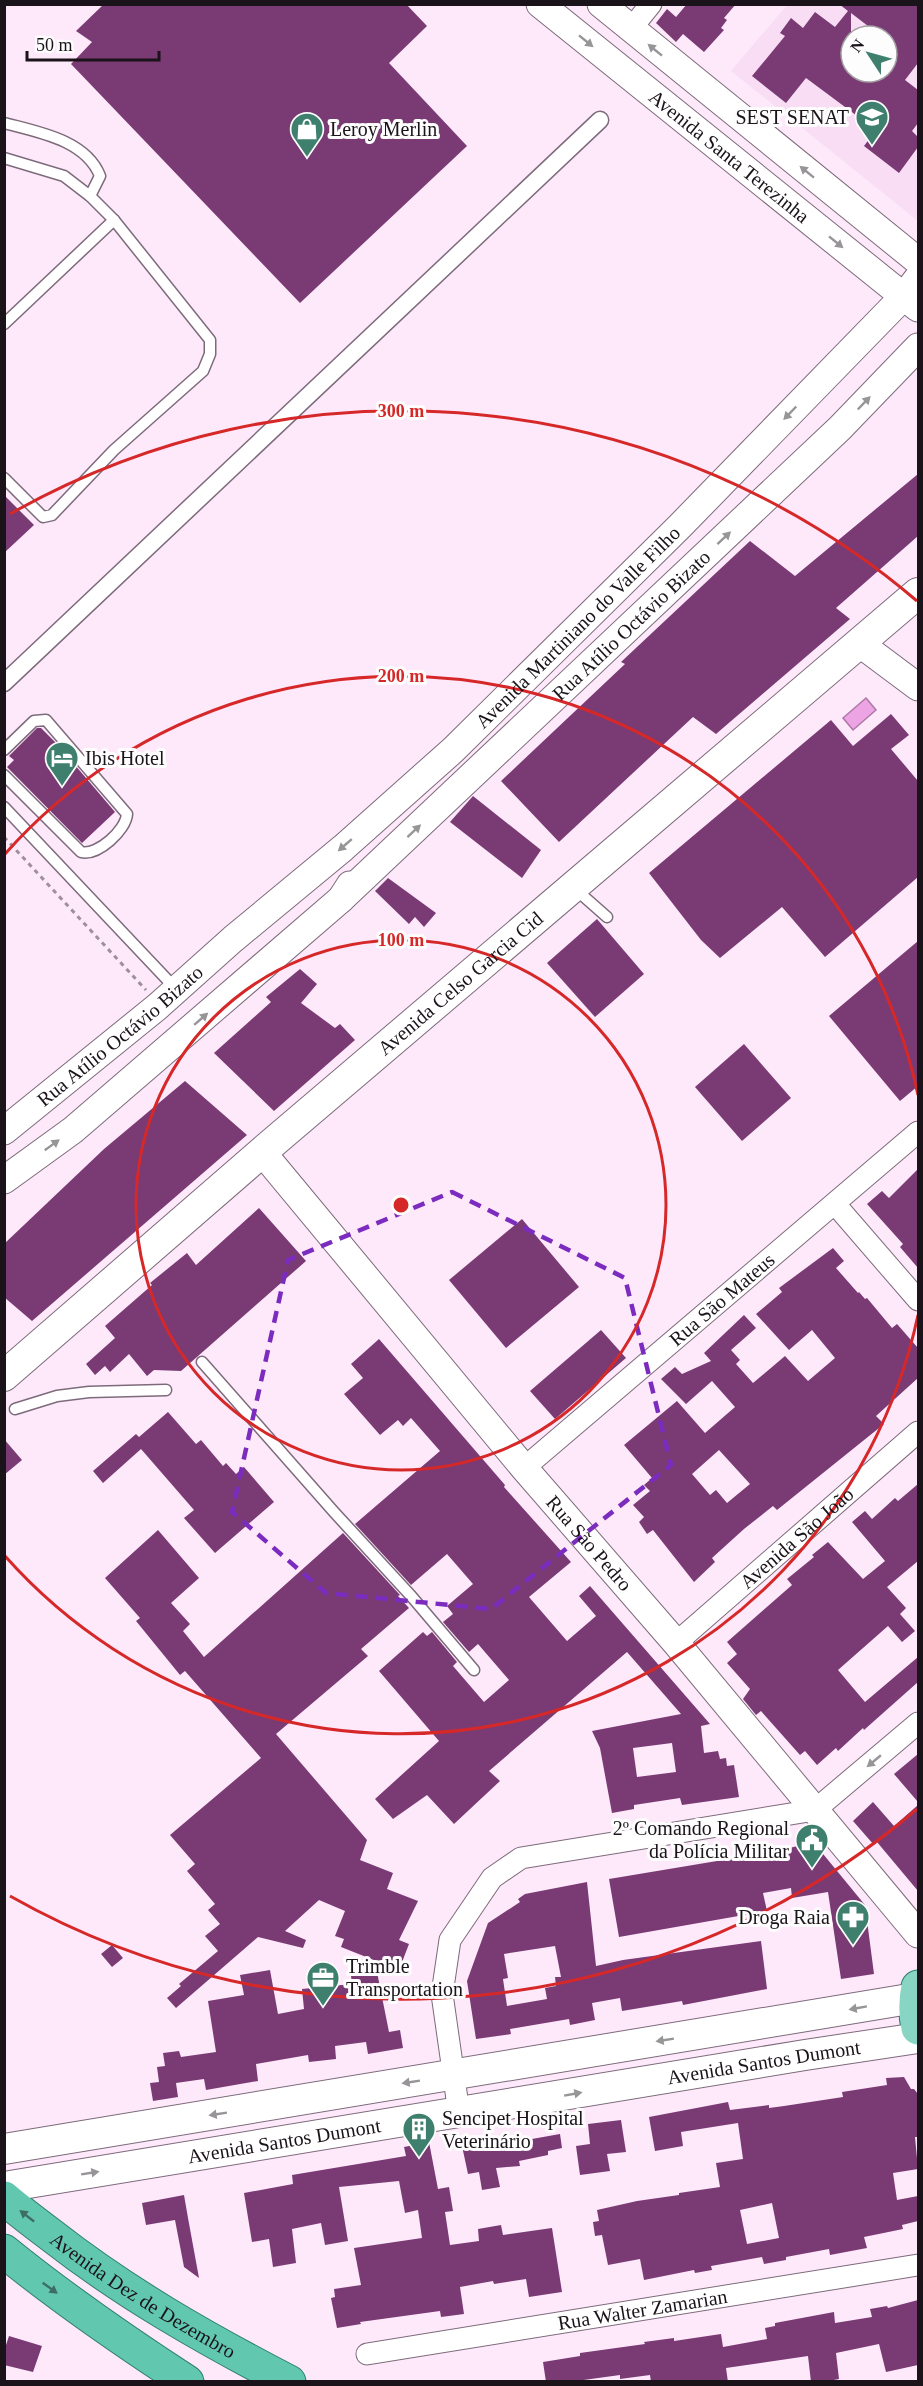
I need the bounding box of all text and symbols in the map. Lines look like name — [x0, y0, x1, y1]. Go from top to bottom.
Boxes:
scale bar — [27, 24, 159, 62]
north arrow — [839, 24, 899, 84]
text: 50 m — [36, 35, 73, 55]
one-way arrow — [578, 35, 593, 47]
text: N — [847, 35, 868, 55]
one-way arrow — [648, 45, 663, 57]
street label: Avenida Santa Terezinha — [645, 85, 814, 227]
school or university icon: SEST SENAT — [854, 99, 890, 146]
place label: SEST SENAT — [735, 106, 849, 128]
shop icon: Leroy Merlin — [289, 111, 325, 158]
place label: Leroy Merlin — [330, 118, 437, 141]
one-way arrow — [800, 167, 815, 179]
one-way arrow — [828, 235, 844, 248]
one-way arrow — [857, 396, 870, 411]
text: 300 m — [378, 401, 424, 421]
one-way arrow — [783, 406, 797, 420]
street label: Avenida Martiniano do Valle Filho — [471, 522, 684, 733]
one-way arrow — [716, 531, 731, 545]
street label: Rua Atílio Octávio Bizato — [548, 546, 715, 705]
text: 200 m — [378, 666, 424, 686]
hotel icon: Ibis Hotel — [44, 740, 80, 787]
place label: Ibis Hotel — [85, 747, 165, 769]
one-way arrow — [407, 824, 421, 838]
one-way arrow — [338, 838, 353, 851]
street label: Avenida Celso Garcia Cid — [373, 907, 547, 1059]
text: 100 m — [378, 930, 424, 950]
street label: Rua Atílio Octávio Bizato — [33, 961, 207, 1111]
one-way arrow — [193, 1013, 209, 1026]
one-way arrow — [43, 1139, 59, 1151]
centre of rings — [391, 1195, 411, 1215]
street label: Rua São Mateus — [665, 1248, 779, 1350]
street label: Avenida São João — [735, 1483, 858, 1593]
street label: Rua São Pedro — [542, 1491, 637, 1595]
one-way arrow — [867, 1754, 882, 1767]
place label: 2º Comando Regional da Polícia Militar — [613, 1817, 789, 1862]
public building icon: 2º Comando Regional da Polícia Militar — [794, 1822, 830, 1869]
pharmacy icon: Droga Raia — [835, 1899, 871, 1946]
place label: Droga Raia — [738, 1906, 830, 1929]
place label: Trimble Transportation — [346, 1955, 463, 2001]
office icon: Trimble Transportation — [305, 1960, 341, 2007]
one-way arrow — [848, 2004, 867, 2013]
one-way arrow — [656, 2036, 675, 2045]
street label: Avenida Santos Dumont — [666, 2036, 862, 2089]
one-way arrow — [401, 2078, 420, 2087]
one-way arrow — [564, 2089, 583, 2098]
place label: Sencipet Hospital Veterinário — [442, 2107, 584, 2152]
one-way arrow — [209, 2109, 228, 2118]
building icon: Sencipet Hospital Veterinário — [401, 2111, 437, 2158]
street label: Avenida Santos Dumont — [186, 2114, 383, 2168]
one-way arrow — [81, 2168, 100, 2177]
one-way arrow — [19, 2210, 35, 2223]
street label: Avenida Dez de Dezembro — [46, 2228, 239, 2363]
one-way arrow — [42, 2282, 58, 2294]
street label: Rua Walter Zamarian — [556, 2285, 729, 2334]

